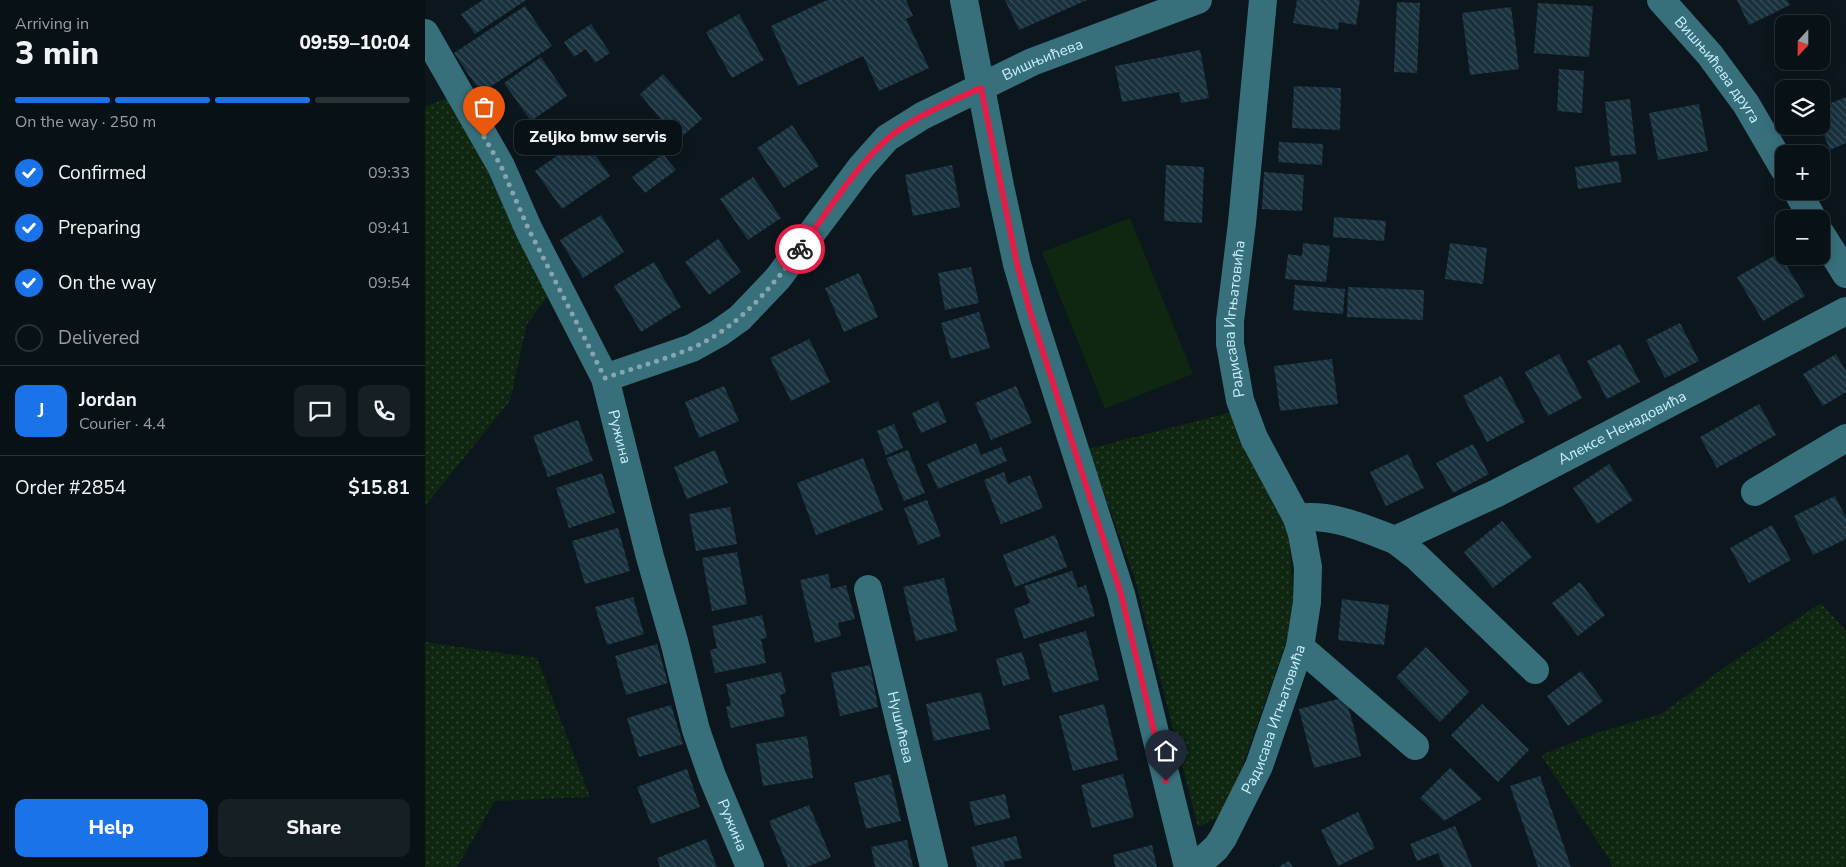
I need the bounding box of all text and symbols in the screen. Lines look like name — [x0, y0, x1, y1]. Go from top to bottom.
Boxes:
street label: Вишњићева друга — [1670, 12, 1765, 127]
text: Arriving in — [15, 13, 89, 35]
north arrow — [1775, 15, 1830, 70]
map controls — [1775, 15, 1830, 265]
text: 09:59–10:04 — [299, 30, 410, 56]
text: 3 min — [15, 32, 99, 75]
street label: Вишњићева — [999, 34, 1086, 85]
button: layers — [1775, 80, 1830, 135]
pin — [463, 86, 505, 137]
icon: bag — [470, 93, 498, 121]
text: On the way · 250 m — [15, 111, 156, 133]
callout: Zeljko bmw servis — [514, 120, 681, 154]
text: Zeljko bmw servis — [529, 126, 667, 148]
button: + — [1775, 145, 1830, 200]
icon: check — [15, 159, 43, 187]
text: Confirmed — [58, 160, 146, 186]
text: 09:33 — [368, 162, 410, 184]
button: − — [1775, 210, 1830, 265]
icon: check — [15, 214, 43, 242]
text: Preparing — [58, 215, 141, 241]
text: 09:41 — [368, 217, 410, 239]
courier — [775, 224, 825, 274]
icon: bike — [786, 235, 814, 263]
street label: Радисава Игњатовића — [1220, 239, 1250, 399]
icon: check — [15, 269, 43, 297]
text: On the way — [58, 270, 156, 296]
text: 09:54 — [368, 272, 410, 294]
text: Delivered — [58, 325, 140, 351]
button: chat — [294, 385, 346, 437]
button: phone — [358, 385, 410, 437]
street label: Алексе Ненадовића — [1554, 386, 1690, 470]
text: Jordan — [79, 387, 137, 413]
text: J — [38, 398, 44, 424]
street label: Ружина — [603, 408, 636, 466]
text: Courier · 4.4 — [79, 413, 165, 435]
text: Order #2854 — [15, 475, 126, 501]
text: $15.81 — [348, 475, 410, 501]
street label: Радисава Игњатовића — [1237, 642, 1310, 797]
street label: Нушићева — [883, 689, 919, 765]
pin — [1145, 730, 1187, 781]
icon: home — [1152, 737, 1180, 765]
street label: Ружина — [713, 796, 752, 854]
button: Help — [15, 799, 208, 857]
button: Share — [218, 799, 410, 857]

